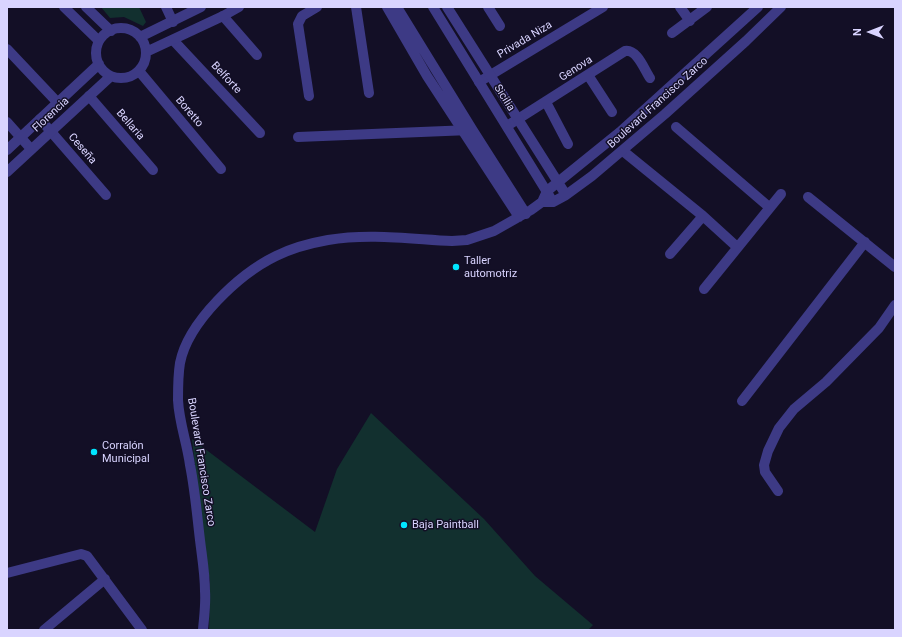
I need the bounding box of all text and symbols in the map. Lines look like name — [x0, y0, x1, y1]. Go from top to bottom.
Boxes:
north arrow — [850, 12, 890, 52]
street label: Privada Niza — [495, 19, 555, 61]
text: N — [851, 28, 864, 36]
street label: Genova — [557, 53, 595, 85]
street label: Boulevard Francisco Zarco — [605, 55, 711, 151]
street label: Belforte — [208, 59, 244, 97]
street label: Sicilia — [491, 82, 517, 114]
street label: Boretto — [172, 94, 206, 130]
street label: Florencia — [30, 95, 72, 135]
street label: Bellaria — [113, 107, 147, 143]
street label: Ceseña — [65, 131, 99, 167]
place label: Taller automotriz — [464, 254, 517, 280]
marker: Taller automotriz — [451, 262, 461, 272]
street label: Boulevard Francisco Zarco — [184, 397, 218, 527]
place label: Corralón Municipal — [102, 439, 150, 465]
marker: Corralón Municipal — [89, 447, 99, 457]
place label: Baja Paintball — [412, 518, 479, 532]
marker: Baja Paintball — [399, 520, 409, 530]

